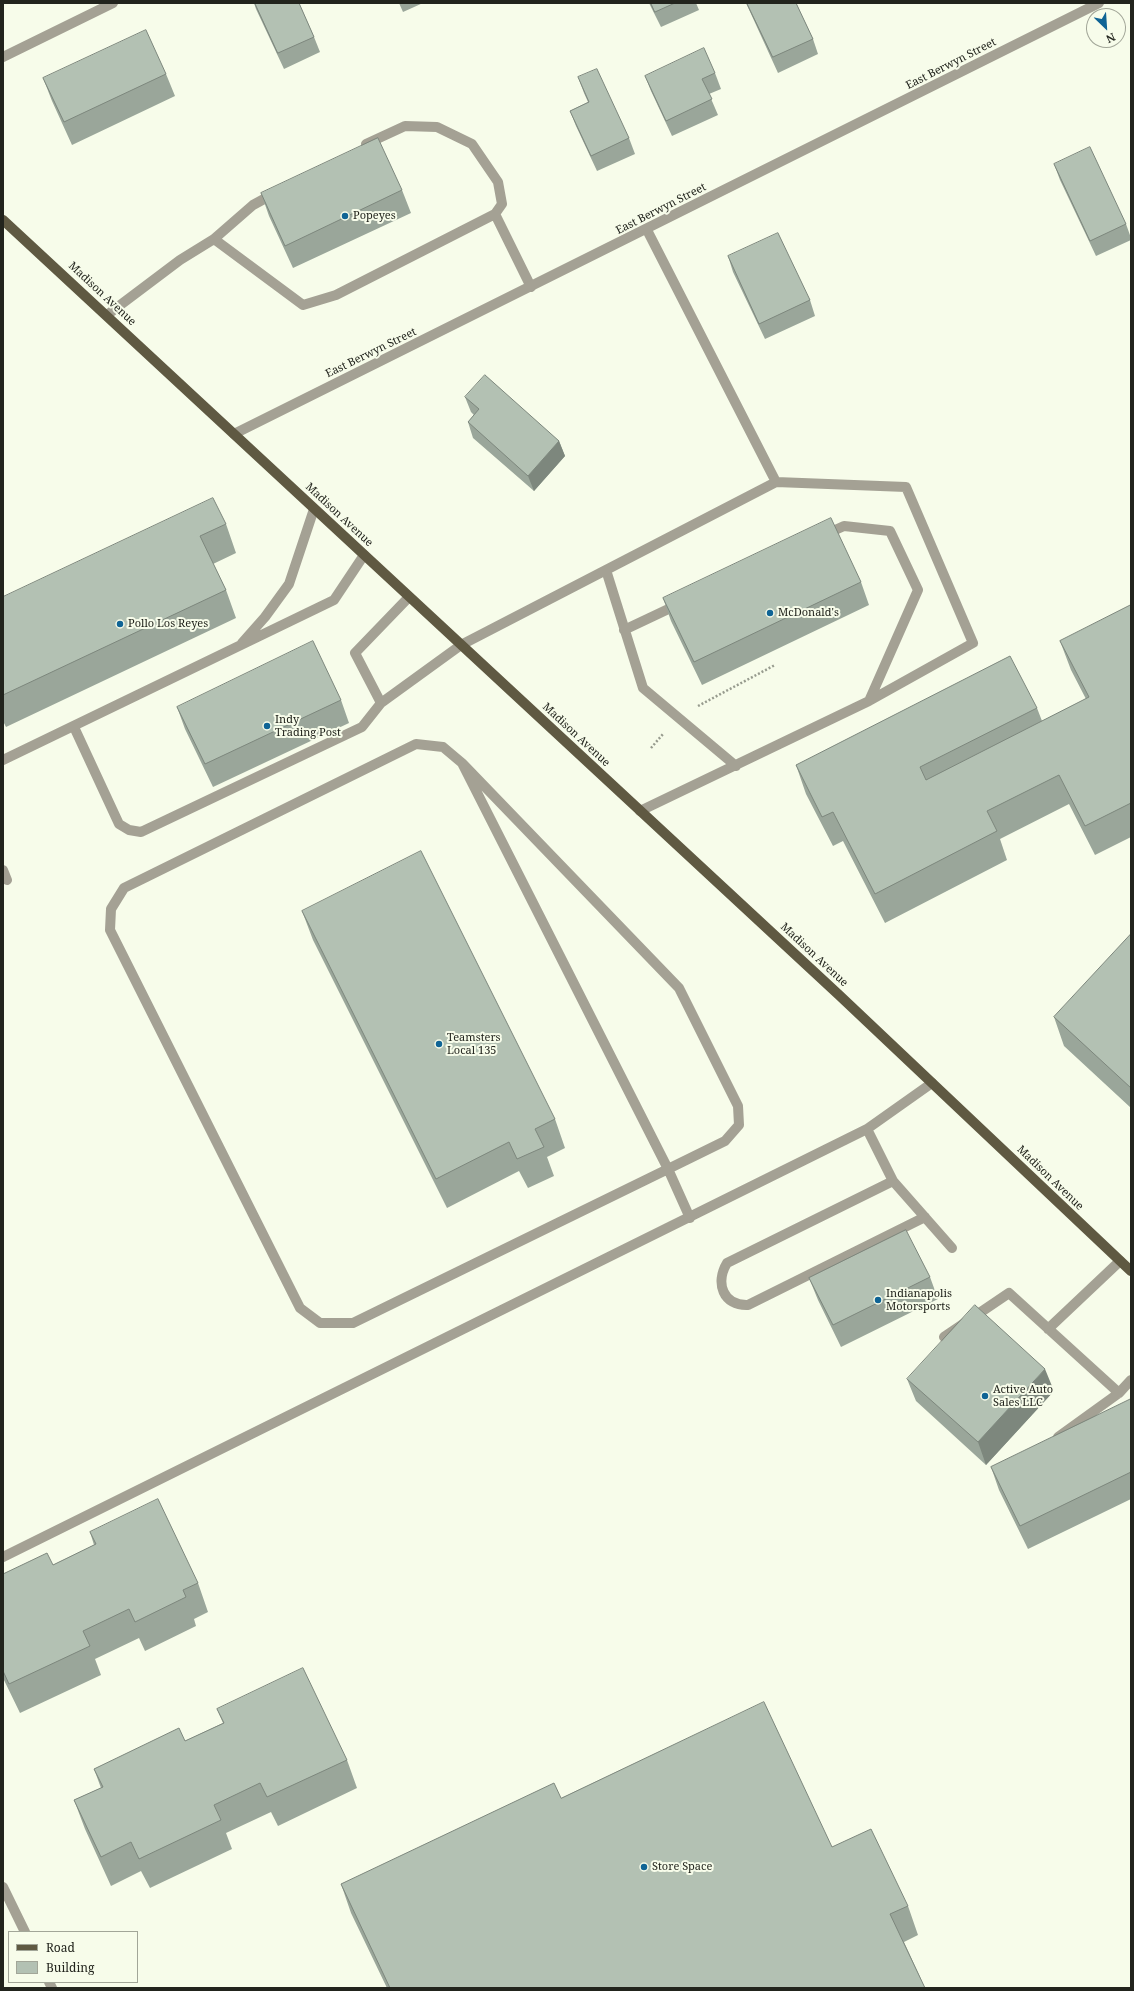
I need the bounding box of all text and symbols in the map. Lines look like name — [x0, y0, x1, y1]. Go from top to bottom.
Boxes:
north arrow — [1086, 8, 1126, 48]
text: N — [1104, 30, 1118, 47]
street label: East Berwyn Street — [904, 36, 998, 92]
street label: East Berwyn Street — [614, 181, 708, 237]
place label: Popeyes — [353, 209, 396, 223]
marker: Popeyes — [340, 211, 350, 221]
street label: Madison Avenue — [66, 259, 138, 329]
street label: East Berwyn Street — [323, 325, 419, 381]
street label: Madison Avenue — [303, 480, 375, 550]
place label: McDonald's — [778, 606, 839, 620]
marker: McDonald's — [765, 608, 775, 618]
place label: Pollo Los Reyes — [128, 617, 208, 631]
marker: Pollo Los Reyes — [115, 619, 125, 629]
street label: Madison Avenue — [540, 700, 612, 770]
place label: Indy Trading Post — [275, 713, 341, 739]
marker: Indy Trading Post — [262, 721, 272, 731]
street label: Madison Avenue — [778, 920, 850, 990]
place label: Teamsters Local 135 — [447, 1031, 501, 1057]
marker: Teamsters Local 135 — [434, 1039, 444, 1049]
street label: Madison Avenue — [1014, 1143, 1086, 1213]
place label: Indianapolis Motorsports — [886, 1287, 952, 1313]
marker: Indianapolis Motorsports — [873, 1295, 883, 1305]
place label: Active Auto Sales LLC — [993, 1383, 1053, 1409]
marker: Active Auto Sales LLC — [980, 1391, 990, 1401]
place label: Store Space — [652, 1860, 712, 1874]
marker: Store Space — [639, 1862, 649, 1872]
legend — [8, 1931, 138, 1983]
text: Road — [46, 1939, 75, 1956]
text: Building — [46, 1959, 94, 1976]

